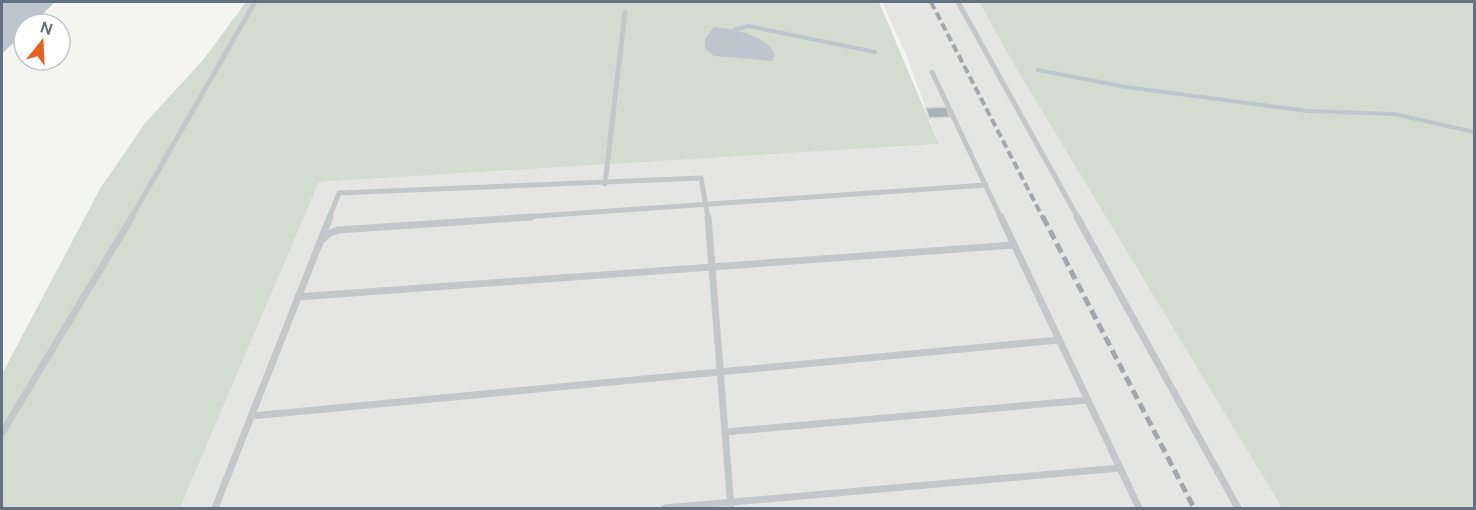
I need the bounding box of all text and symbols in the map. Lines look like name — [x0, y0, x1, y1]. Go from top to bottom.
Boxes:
north arrow — [12, 12, 72, 72]
text: N — [38, 16, 55, 40]

